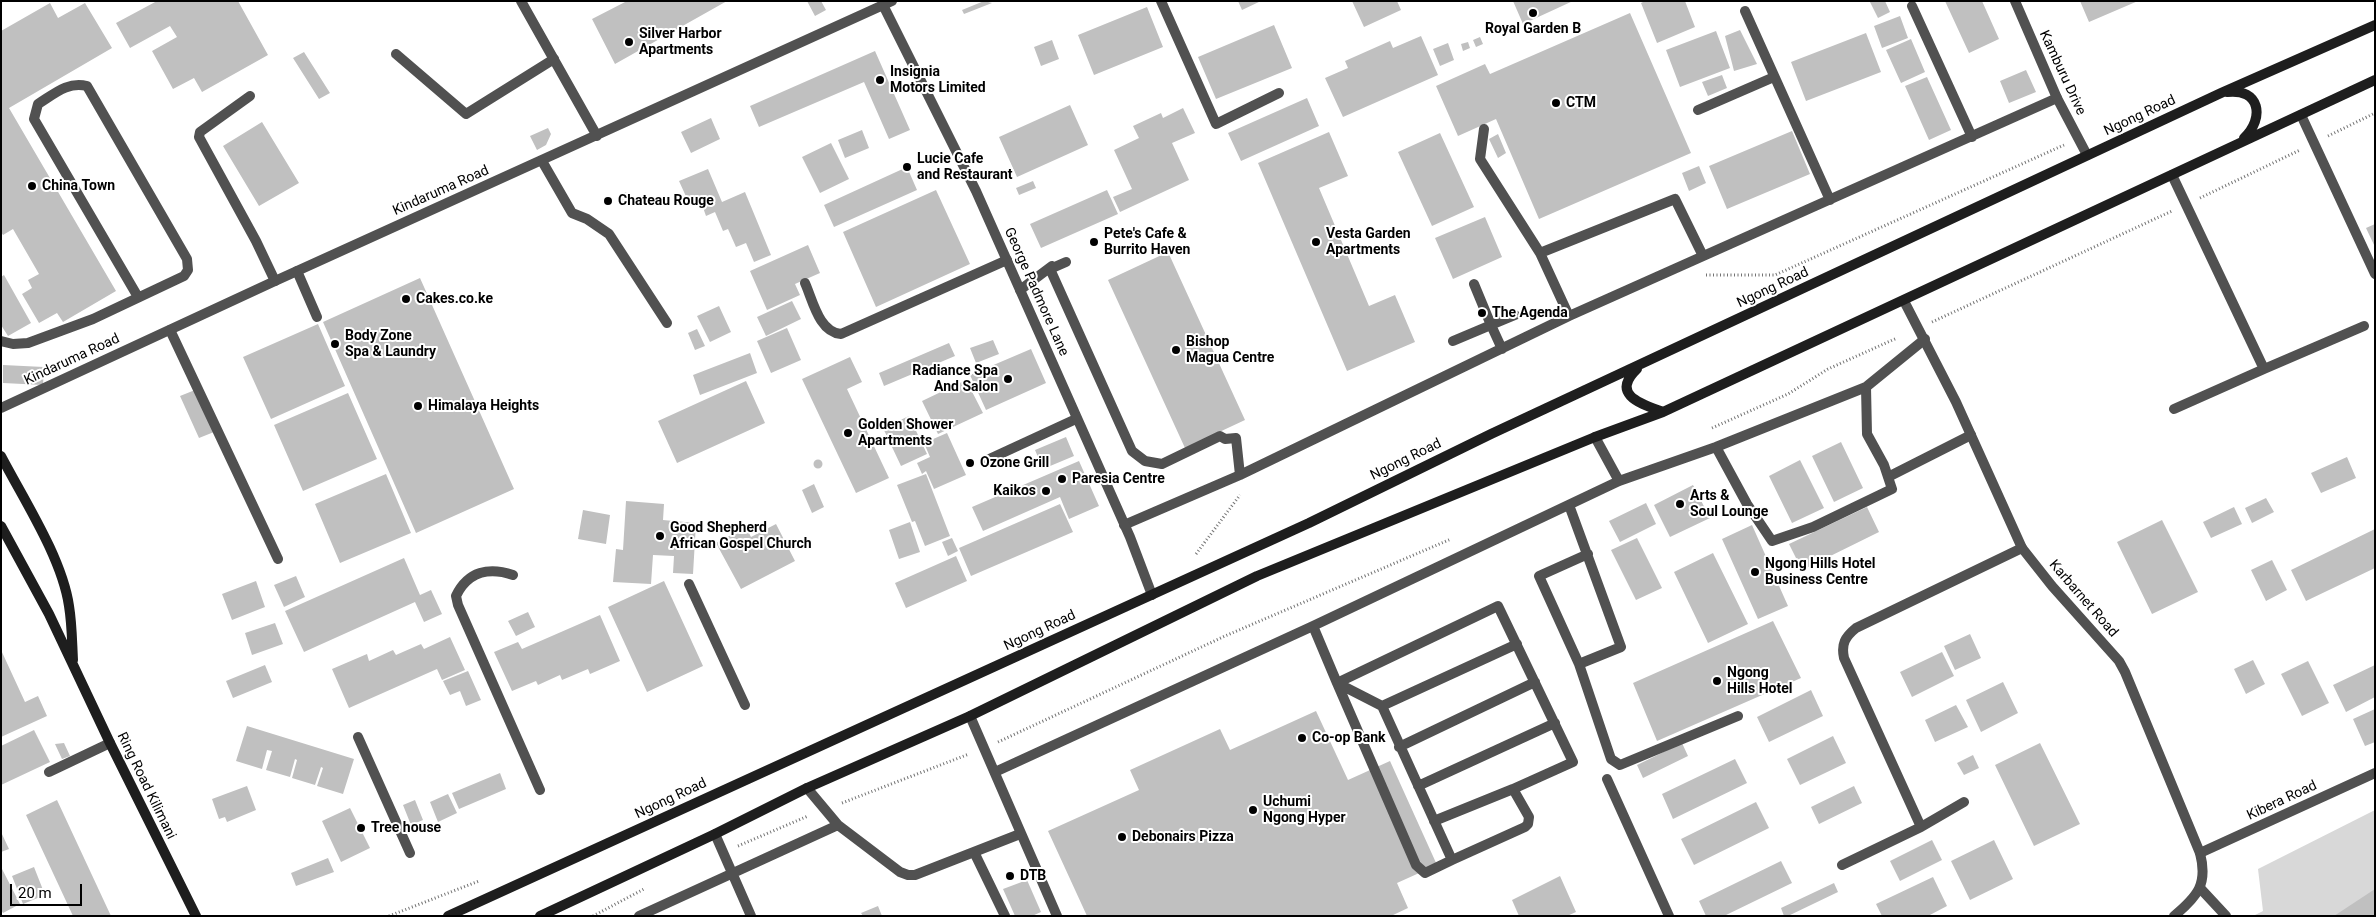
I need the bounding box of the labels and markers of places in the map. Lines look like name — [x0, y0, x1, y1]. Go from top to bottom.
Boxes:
marker: Royal Garden B — [1527, 7, 1539, 19]
place label: Royal Garden B — [1485, 21, 1581, 37]
place label: Silver Harbor Apartments — [639, 26, 722, 58]
marker: Silver Harbor Apartments — [623, 36, 635, 48]
place label: Insignia Motors Limited — [890, 64, 986, 96]
marker: Insignia Motors Limited — [874, 74, 886, 86]
place label: CTM — [1566, 95, 1596, 111]
marker: CTM — [1550, 97, 1562, 109]
place label: Lucie Cafe and Restaurant — [917, 151, 1012, 184]
marker: Lucie Cafe and Restaurant — [901, 161, 913, 173]
place label: China Town — [42, 178, 115, 194]
marker: China Town — [26, 180, 38, 192]
place label: Chateau Rouge — [618, 193, 714, 209]
marker: Chateau Rouge — [602, 195, 614, 207]
place label: Pete's Cafe & Burrito Haven — [1104, 226, 1190, 258]
place label: Vesta Garden Apartments — [1326, 226, 1411, 258]
marker: Pete's Cafe & Burrito Haven — [1088, 236, 1100, 248]
marker: Vesta Garden Apartments — [1310, 236, 1322, 248]
place label: Cakes.co.ke — [416, 291, 493, 307]
marker: Cakes.co.ke — [400, 293, 412, 305]
place label: The Agenda — [1492, 305, 1568, 321]
marker: The Agenda — [1476, 307, 1488, 319]
place label: Body Zone Spa & Laundry — [345, 328, 436, 361]
place label: Bishop Magua Centre — [1186, 334, 1274, 367]
marker: Body Zone Spa & Laundry — [329, 338, 341, 350]
marker: Bishop Magua Centre — [1170, 344, 1182, 356]
place label: Radiance Spa And Salon — [912, 363, 998, 396]
marker: Radiance Spa And Salon — [1002, 373, 1014, 385]
place label: Himalaya Heights — [428, 398, 539, 414]
marker: Himalaya Heights — [412, 400, 424, 412]
place label: Golden Shower Apartments — [858, 417, 953, 450]
marker: Golden Shower Apartments — [842, 427, 854, 439]
place label: Ozone Grill — [980, 455, 1049, 471]
marker: Ozone Grill — [964, 457, 976, 469]
place label: Paresia Centre — [1072, 471, 1165, 487]
marker: Paresia Centre — [1056, 473, 1068, 485]
place label: Kaikos — [993, 483, 1036, 499]
marker: Kaikos — [1040, 485, 1052, 497]
place label: Arts & Soul Lounge — [1690, 488, 1768, 520]
marker: Arts & Soul Lounge — [1674, 498, 1686, 510]
place label: Good Shepherd African Gospel Church — [670, 520, 812, 552]
marker: Good Shepherd African Gospel Church — [654, 530, 666, 542]
place label: Ngong Hills Hotel Business Centre — [1765, 556, 1876, 588]
marker: Ngong Hills Hotel Business Centre — [1749, 566, 1761, 578]
place label: Ngong Hills Hotel — [1727, 665, 1792, 698]
marker: Ngong Hills Hotel — [1711, 675, 1723, 687]
place label: Co-op Bank — [1312, 730, 1386, 746]
marker: Co-op Bank — [1296, 732, 1308, 744]
place label: Uchumi Ngong Hyper — [1263, 794, 1346, 826]
marker: Uchumi Ngong Hyper — [1247, 804, 1259, 816]
place label: Tree house — [371, 820, 441, 836]
marker: Tree house — [355, 822, 367, 834]
place label: Debonairs Pizza — [1132, 829, 1234, 845]
marker: Debonairs Pizza — [1116, 831, 1128, 843]
place label: DTB — [1020, 868, 1046, 884]
marker: DTB — [1004, 870, 1016, 882]

